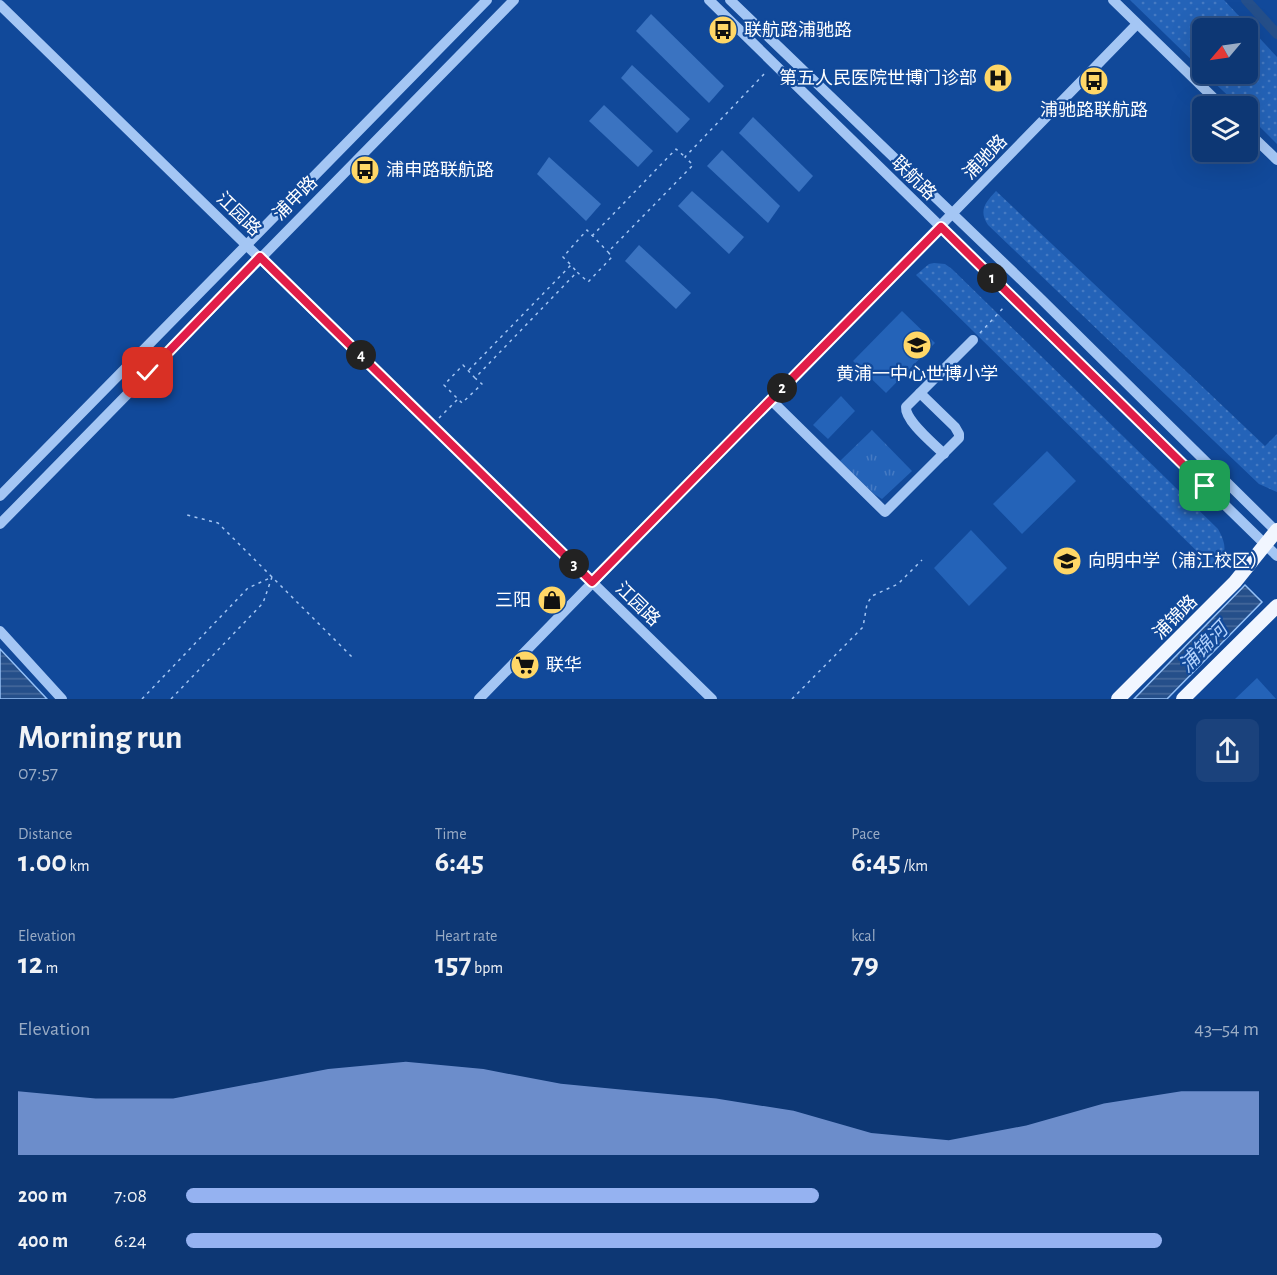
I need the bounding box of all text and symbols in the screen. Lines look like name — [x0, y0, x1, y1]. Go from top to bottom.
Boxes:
bus stop icon: 联航路浦驰路 — [707, 14, 739, 46]
north arrow — [1192, 18, 1258, 84]
map controls — [1192, 18, 1258, 162]
place label: 联航路浦驰路 — [744, 20, 852, 40]
hospital icon: 第五人民医院世博门诊部 — [982, 62, 1014, 94]
bus stop icon: 浦驰路联航路 — [1078, 65, 1110, 97]
place label: 第五人民医院世博门诊部 — [779, 68, 977, 88]
button: layers — [1192, 96, 1258, 162]
place label: 浦驰路联航路 — [1040, 100, 1148, 120]
street label: 浦驰路 — [959, 131, 1011, 183]
street label: 联航路 — [888, 152, 940, 204]
bus stop icon: 浦申路联航路 — [349, 154, 381, 186]
place label: 浦申路联航路 — [386, 160, 494, 180]
street label: 浦申路 — [269, 172, 321, 224]
street label: 江园路 — [213, 188, 265, 240]
pin: 1 — [977, 263, 1007, 293]
text: 1 — [989, 270, 995, 286]
school or university icon: 黄浦一中心世博小学 — [901, 329, 933, 361]
pin: 4 — [346, 340, 376, 370]
pin — [122, 347, 173, 398]
text: 4 — [357, 347, 365, 363]
icon: check — [131, 356, 164, 389]
place label: 黄浦一中心世博小学 — [836, 364, 998, 384]
pin: 2 — [767, 373, 797, 403]
text: 2 — [778, 380, 786, 396]
pin — [1179, 460, 1230, 511]
icon: arrive — [1188, 469, 1221, 502]
school or university icon: 向明中学（浦江校区） — [1051, 545, 1083, 577]
pin: 3 — [559, 549, 589, 579]
place label: 向明中学（浦江校区） — [1088, 551, 1268, 571]
text: 3 — [571, 556, 577, 572]
street label: 江园路 — [612, 578, 664, 630]
shop icon: 三阳 — [536, 584, 568, 616]
place label: 三阳 — [495, 591, 531, 610]
street label: 浦锦路 — [1149, 591, 1201, 643]
water label: 浦锦河 — [1175, 616, 1235, 676]
supermarket icon: 联华 — [509, 649, 541, 681]
place label: 联华 — [546, 655, 582, 675]
button: share — [1196, 719, 1259, 782]
text: Morning run — [18, 722, 182, 755]
text: 07:57 — [18, 763, 58, 783]
text: Distance — [18, 826, 72, 842]
text: Time — [435, 826, 467, 842]
text: Pace — [851, 826, 880, 842]
text: 1.00 — [18, 847, 67, 877]
text: 6:45 — [435, 847, 484, 877]
text: 6:45 — [851, 847, 901, 877]
text: km — [67, 858, 90, 874]
text: /km — [901, 858, 928, 874]
text: Elevation — [18, 928, 76, 944]
text: Heart rate — [435, 928, 497, 944]
text: kcal — [851, 928, 876, 944]
text: 12 — [18, 949, 43, 979]
text: 157 — [435, 949, 471, 979]
text: 79 — [851, 949, 879, 979]
text: m — [43, 960, 58, 976]
text: bpm — [471, 960, 503, 976]
text: Elevation — [18, 1019, 90, 1039]
text: 43–54 m — [1194, 1019, 1259, 1039]
text: 200 m — [18, 1186, 67, 1206]
text: 7:08 — [114, 1186, 147, 1206]
text: 400 m — [18, 1231, 68, 1251]
text: 6:24 — [114, 1231, 147, 1251]

